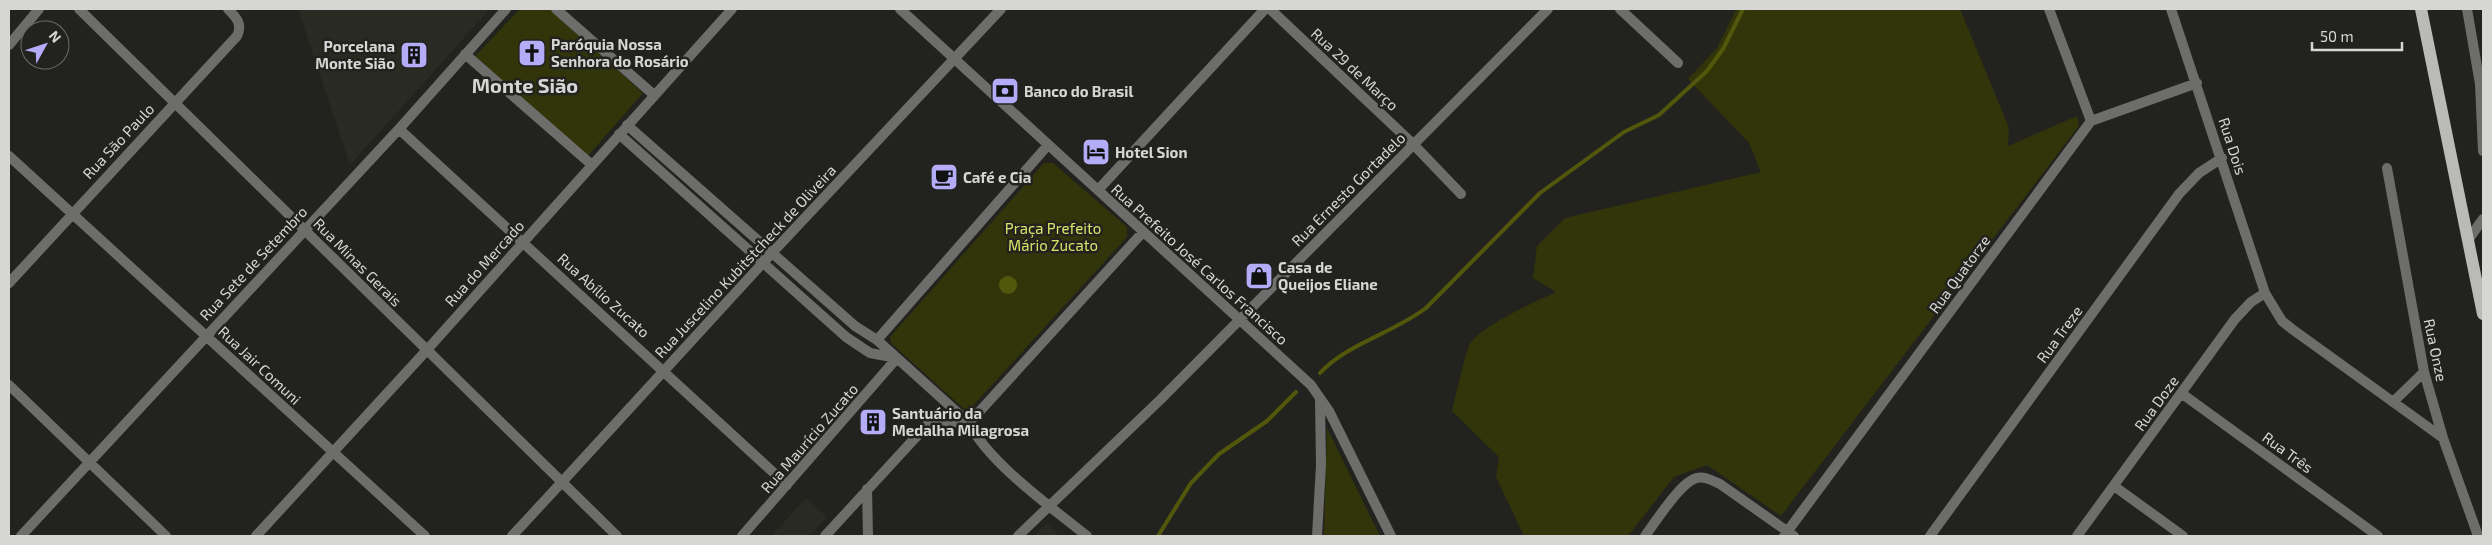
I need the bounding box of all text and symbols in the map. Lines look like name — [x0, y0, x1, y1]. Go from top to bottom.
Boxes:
north arrow — [20, 20, 70, 70]
scale bar — [2312, 20, 2402, 52]
street label: Rua 29 de Março — [1307, 24, 1402, 115]
text: N — [46, 27, 65, 46]
text: 50 m — [2320, 27, 2354, 45]
place label: Paróquia Nossa Senhora do Rosário — [551, 35, 689, 70]
place label: Porcelana Monte Sião — [315, 37, 395, 72]
church icon: Paróquia Nossa Senhora do Rosário — [517, 38, 547, 68]
building icon: Porcelana Monte Sião — [399, 40, 429, 70]
district label: Monte Sião — [472, 73, 578, 97]
bank icon: Banco do Brasil — [990, 76, 1020, 106]
place label: Banco do Brasil — [1024, 82, 1133, 100]
street label: Rua São Paulo — [79, 100, 157, 182]
street label: Rua Dois — [2215, 115, 2251, 177]
street label: Rua Ernesto Gortadelo — [1287, 128, 1409, 250]
hotel icon: Hotel Sion — [1081, 137, 1111, 167]
place label: Hotel Sion — [1115, 143, 1187, 161]
street label: Rua Juscelino Kubitstcheck de Oliveira — [651, 161, 839, 361]
cafe icon: Café e Cia — [929, 162, 959, 192]
place label: Café e Cia — [963, 168, 1031, 186]
street label: Rua Prefeito José Carlos Francisco — [1108, 180, 1292, 348]
street label: Rua Sete de Setembro — [196, 202, 310, 324]
street label: Rua Minas Gerais — [310, 214, 406, 310]
street label: Rua do Mercado — [441, 216, 527, 310]
park label: Praça Prefeito Mário Zucato — [1005, 219, 1101, 254]
street label: Rua Quatorze — [1925, 231, 1994, 317]
street label: Rua Abílio Zucato — [554, 249, 654, 341]
place label: Casa de Queijos Eliane — [1278, 258, 1378, 294]
shop icon: Casa de Queijos Eliane — [1244, 261, 1274, 291]
street label: Rua Treze — [2032, 302, 2086, 366]
street label: Rua Onze — [2421, 317, 2451, 383]
street label: Rua Jair Comuni — [215, 322, 305, 408]
street label: Rua Doze — [2130, 372, 2182, 434]
street label: Rua Maurício Zucato — [757, 380, 861, 496]
place label: Santuário da Medalha Milagrosa — [892, 404, 1029, 439]
building icon: Santuário da Medalha Milagrosa — [858, 407, 888, 437]
street label: Rua Três — [2259, 428, 2317, 476]

